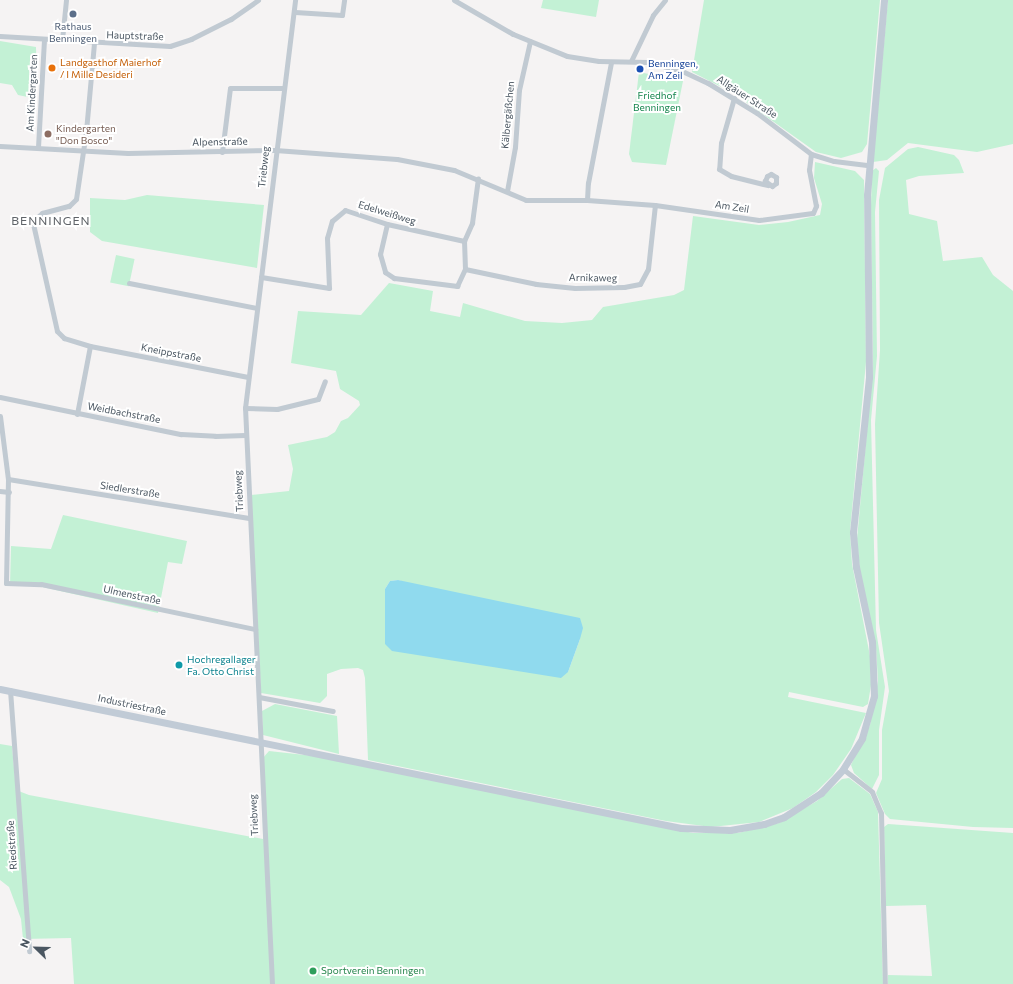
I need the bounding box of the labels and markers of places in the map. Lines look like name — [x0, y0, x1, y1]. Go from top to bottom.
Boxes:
marker: Rathaus Benningen — [68, 9, 78, 19]
place label: Rathaus Benningen — [49, 20, 97, 44]
place label: Landgasthof Maierhof / I Mille Desideri — [60, 56, 161, 80]
place label: Benningen, Am Zeil — [648, 57, 698, 80]
marker: Landgasthof Maierhof / I Mille Desideri — [47, 63, 57, 73]
marker: Benningen, Am Zeil — [635, 64, 645, 74]
place label: Kindergarten "Don Bosco" — [56, 122, 116, 146]
marker: Kindergarten "Don Bosco" — [43, 129, 53, 139]
place label: Hochregallager Fa. Otto Christ — [187, 653, 256, 676]
marker: Hochregallager Fa. Otto Christ — [174, 660, 184, 670]
place label: Sportverein Benningen — [321, 965, 424, 977]
marker: Sportverein Benningen — [308, 966, 318, 976]

